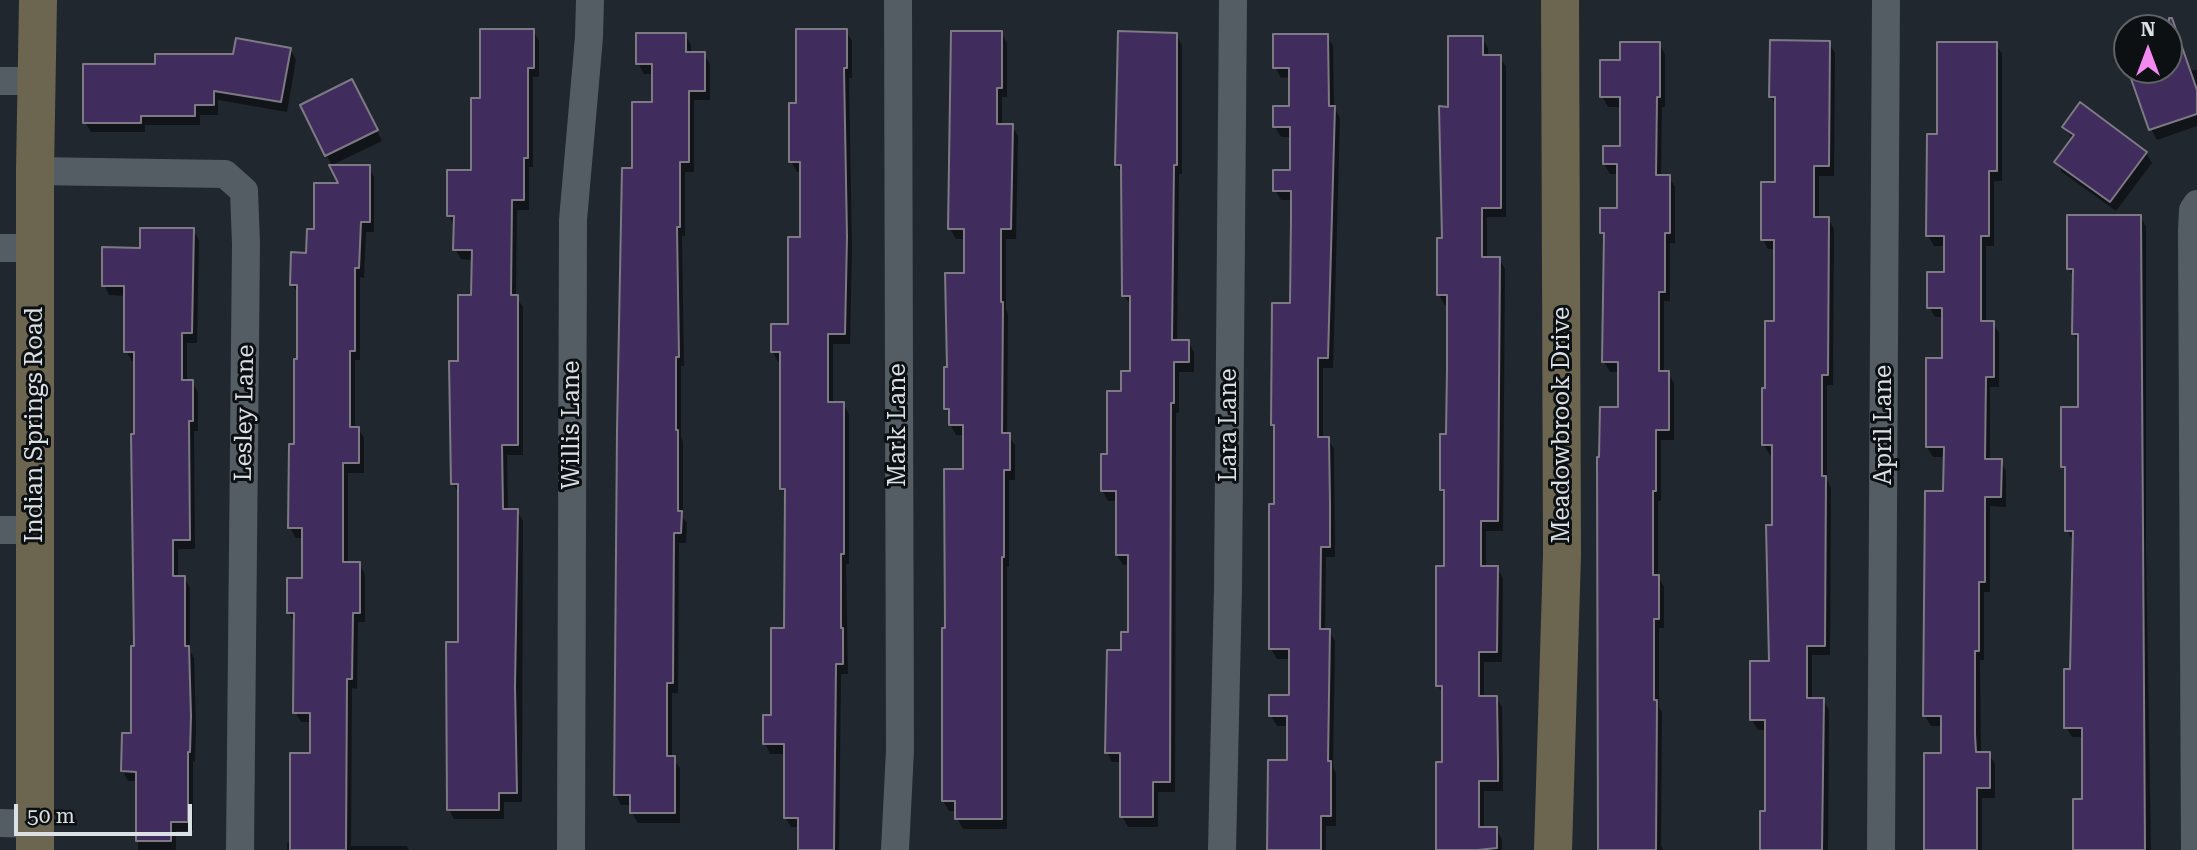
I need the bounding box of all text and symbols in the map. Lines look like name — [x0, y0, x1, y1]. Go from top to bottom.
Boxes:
north arrow — [2113, 14, 2183, 84]
text: N — [2141, 18, 2155, 41]
street label: Indian Springs Road — [21, 307, 49, 543]
street label: Meadowbrook Drive — [1548, 307, 1576, 543]
street label: Lesley Lane — [229, 344, 261, 482]
street label: Willis Lane — [558, 361, 586, 489]
street label: Mark Lane — [884, 363, 912, 487]
street label: April Lane — [1870, 365, 1898, 485]
street label: Lara Lane — [1215, 368, 1243, 482]
scale bar — [18, 790, 196, 834]
text: 50 m — [27, 804, 75, 828]

